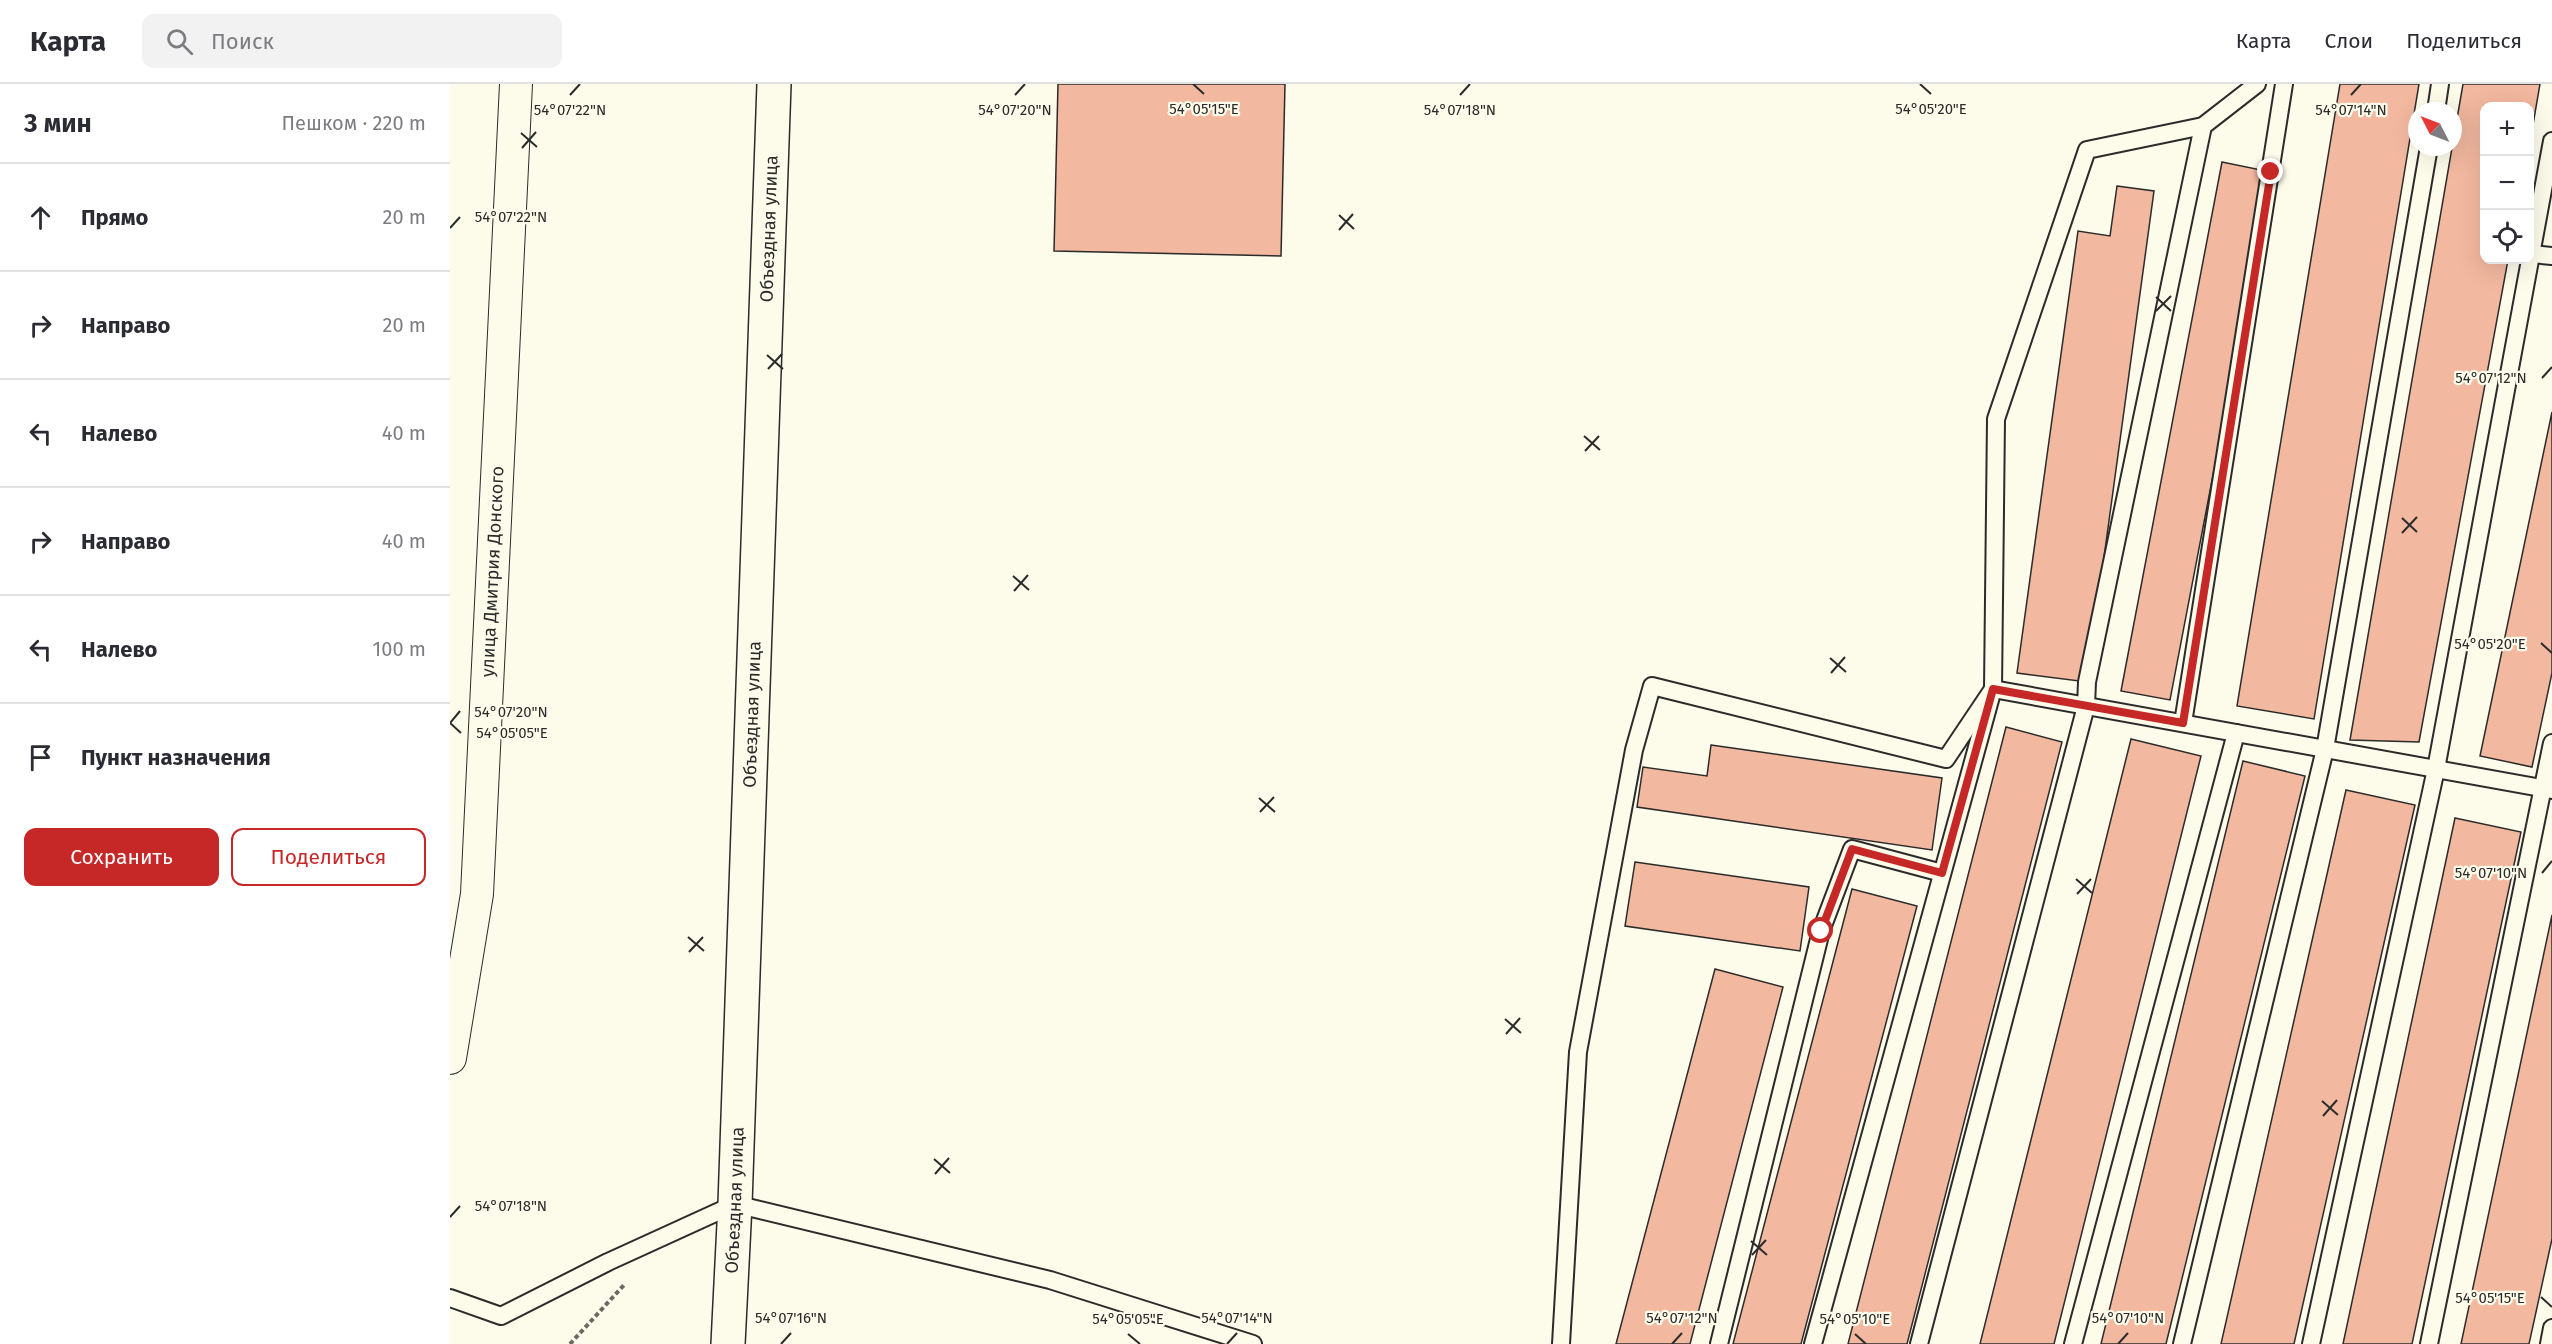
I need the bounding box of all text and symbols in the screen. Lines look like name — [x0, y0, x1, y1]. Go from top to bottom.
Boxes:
search box — [142, 14, 562, 68]
text: Карта — [30, 25, 106, 58]
icon: search — [163, 25, 196, 58]
text: Поиск — [211, 28, 274, 55]
text: Карта — [2236, 28, 2292, 54]
text: Слои — [2325, 28, 2373, 54]
text: Поделиться — [2406, 28, 2522, 54]
text: 54°05'15"E — [1169, 100, 1239, 118]
text: 54°05'20"E — [1895, 100, 1967, 118]
text: 54°07'22"N — [534, 101, 606, 119]
text: 54°07'20"N — [978, 101, 1052, 119]
text: 54°07'18"N — [1424, 101, 1496, 119]
text: 54°07'14"N — [2315, 101, 2387, 119]
north arrow — [2408, 102, 2462, 156]
map controls — [2480, 102, 2534, 264]
button: + — [2480, 102, 2534, 156]
text: 3 мин — [24, 108, 92, 139]
text: Пешком · 220 m — [282, 111, 426, 135]
street label: Объездная улица — [755, 155, 783, 303]
button: − — [2480, 156, 2534, 210]
route end — [2257, 158, 2283, 184]
icon: ahead — [24, 201, 57, 234]
text: Прямо — [81, 204, 148, 231]
text: 20 m — [383, 205, 426, 229]
text: 54°07'22"N — [475, 208, 547, 226]
button: locate — [2480, 210, 2534, 264]
icon: right — [24, 309, 57, 342]
text: Направо — [81, 312, 170, 339]
text: 20 m — [383, 313, 426, 337]
text: 54°07'12"N — [2455, 369, 2527, 387]
icon: left — [24, 417, 57, 450]
text: Налево — [81, 420, 157, 447]
text: 40 m — [382, 421, 426, 445]
street label: улица Дмитрия Донского — [476, 465, 509, 678]
icon: right — [24, 525, 57, 558]
text: Направо — [81, 528, 170, 555]
text: 40 m — [382, 529, 426, 553]
icon: left — [24, 633, 57, 666]
text: 54°05'20"E — [2454, 635, 2526, 653]
text: Налево — [81, 636, 157, 663]
text: 100 m — [373, 637, 426, 661]
street label: Объездная улица — [738, 641, 766, 788]
text: 54°07'20"N — [474, 703, 548, 721]
text: 54°05'05"E — [476, 724, 548, 742]
icon: arrive — [24, 741, 57, 774]
text: Пункт назначения — [81, 744, 271, 771]
button: Сохранить — [24, 828, 219, 886]
button: Поделиться — [231, 828, 426, 886]
text: 54°07'10"N — [2455, 864, 2527, 882]
route start — [1807, 917, 1833, 943]
street label: Объездная улица — [721, 1126, 749, 1274]
text: 54°07'18"N — [475, 1197, 547, 1215]
text: 54°05'15"E — [2455, 1289, 2525, 1307]
text: 54°07'16"N — [755, 1309, 827, 1327]
text: 54°07'14"N — [1201, 1309, 1273, 1327]
text: 54°07'12"N — [1646, 1309, 1718, 1327]
text: 54°07'10"N — [2092, 1309, 2164, 1327]
text: 54°05'05"E — [1092, 1310, 1164, 1328]
text: 54°05'10"E — [1820, 1310, 1890, 1328]

